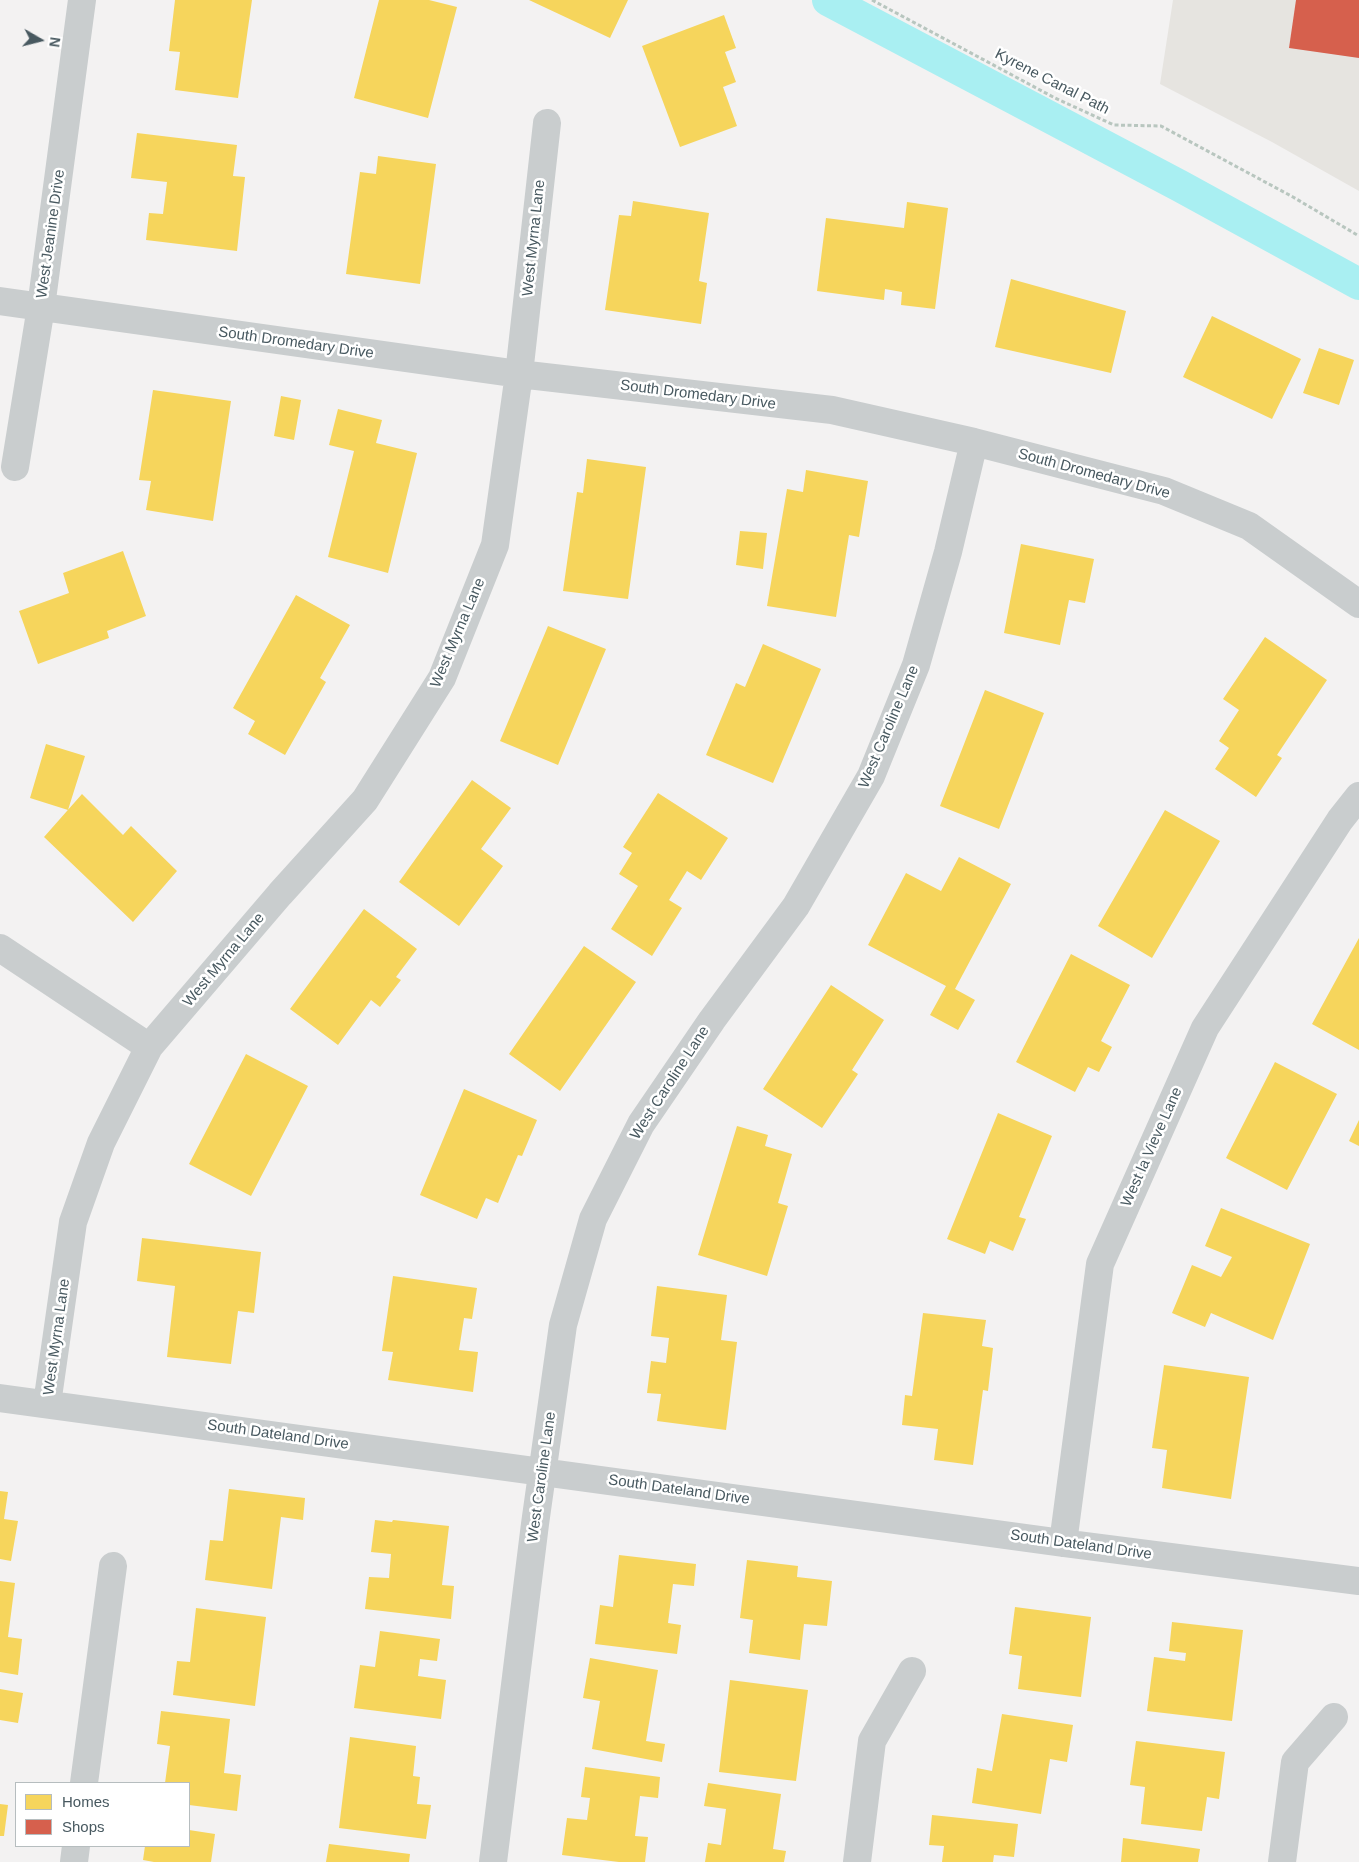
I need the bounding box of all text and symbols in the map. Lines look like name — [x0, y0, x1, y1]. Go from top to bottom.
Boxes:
north arrow — [15, 15, 65, 65]
text: N — [46, 36, 63, 48]
street label: Kyrene Canal Path — [992, 45, 1112, 119]
street label: West Jeanine Drive — [33, 168, 69, 300]
street label: West Myrna Lane — [519, 179, 549, 297]
street label: South Dromedary Drive — [217, 323, 375, 363]
street label: South Dromedary Drive — [619, 377, 777, 413]
street label: South Dromedary Drive — [1016, 445, 1172, 503]
street label: West Myrna Lane — [427, 576, 489, 690]
street label: West Caroline Lane — [855, 663, 923, 791]
street label: West Myrna Lane — [179, 909, 269, 1011]
street label: West Caroline Lane — [627, 1023, 713, 1143]
street label: West la Vieve Lane — [1118, 1085, 1186, 1209]
street label: West Myrna Lane — [40, 1278, 74, 1396]
street label: West Caroline Lane — [524, 1411, 560, 1543]
street label: South Dateland Drive — [206, 1416, 350, 1454]
street label: South Dateland Drive — [607, 1471, 751, 1509]
street label: South Dateland Drive — [1009, 1526, 1153, 1564]
legend — [15, 1782, 190, 1847]
text: Homes — [62, 1793, 110, 1810]
text: Shops — [62, 1818, 105, 1835]

